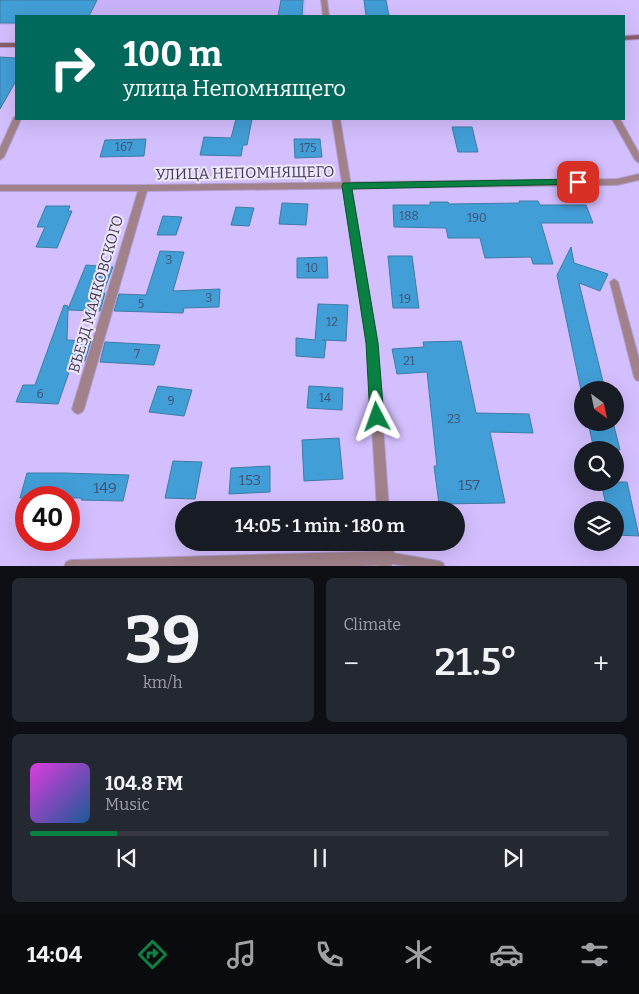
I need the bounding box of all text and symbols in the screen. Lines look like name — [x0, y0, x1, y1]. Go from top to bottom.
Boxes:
text: 100 m — [123, 33, 222, 75]
icon: right — [40, 35, 105, 100]
text: улица Непомнящего — [123, 75, 346, 102]
house number: 167 — [115, 140, 133, 154]
house number: 175 — [300, 141, 316, 155]
pin — [557, 161, 599, 203]
street label: УЛИЦА НЕПОМНЯЩЕГО — [155, 162, 335, 184]
icon: arrive — [564, 168, 592, 196]
house number: 188 — [399, 209, 419, 223]
house number: 190 — [467, 211, 487, 225]
street label: ВЪЕЗД МАЯКОВСКОГО — [65, 213, 127, 375]
house number: 3 — [166, 253, 173, 267]
house number: 10 — [306, 261, 318, 275]
house number: 3 — [206, 291, 213, 305]
house number: 19 — [399, 292, 411, 306]
house number: 5 — [138, 297, 144, 311]
house number: 12 — [326, 315, 338, 329]
house number: 7 — [134, 347, 140, 361]
house number: 21 — [403, 354, 415, 368]
north arrow — [574, 381, 624, 431]
map controls — [574, 381, 624, 551]
house number: 6 — [36, 387, 44, 401]
position arrow — [350, 390, 402, 442]
house number: 14 — [319, 391, 331, 405]
house number: 9 — [167, 394, 175, 408]
house number: 23 — [447, 412, 461, 426]
button: search — [574, 441, 624, 491]
house number: 153 — [239, 471, 261, 489]
house number: 157 — [458, 476, 480, 494]
house number: 149 — [93, 479, 117, 497]
speed limit sign: 40 — [15, 486, 80, 551]
button: layers — [574, 501, 624, 551]
text: 14:05 · 1 min · 180 m — [235, 514, 405, 537]
text: 39 — [125, 601, 201, 679]
text: Climate — [344, 615, 401, 634]
text: 21.5° — [434, 639, 517, 685]
text: − — [344, 647, 359, 680]
text: + — [593, 647, 609, 680]
text: km/h — [143, 673, 183, 692]
text: 104.8 FM — [105, 772, 183, 795]
text: Music — [105, 795, 150, 814]
icon: previous — [113, 844, 141, 872]
icon: pause — [306, 844, 334, 872]
icon: next — [499, 844, 527, 872]
icon: directions — [135, 937, 170, 972]
icon: music — [224, 937, 259, 972]
icon: phone — [312, 937, 347, 972]
icon: climate — [401, 937, 436, 972]
icon: car — [489, 937, 524, 972]
icon: filters — [577, 937, 612, 972]
text: 14:04 — [27, 941, 82, 968]

